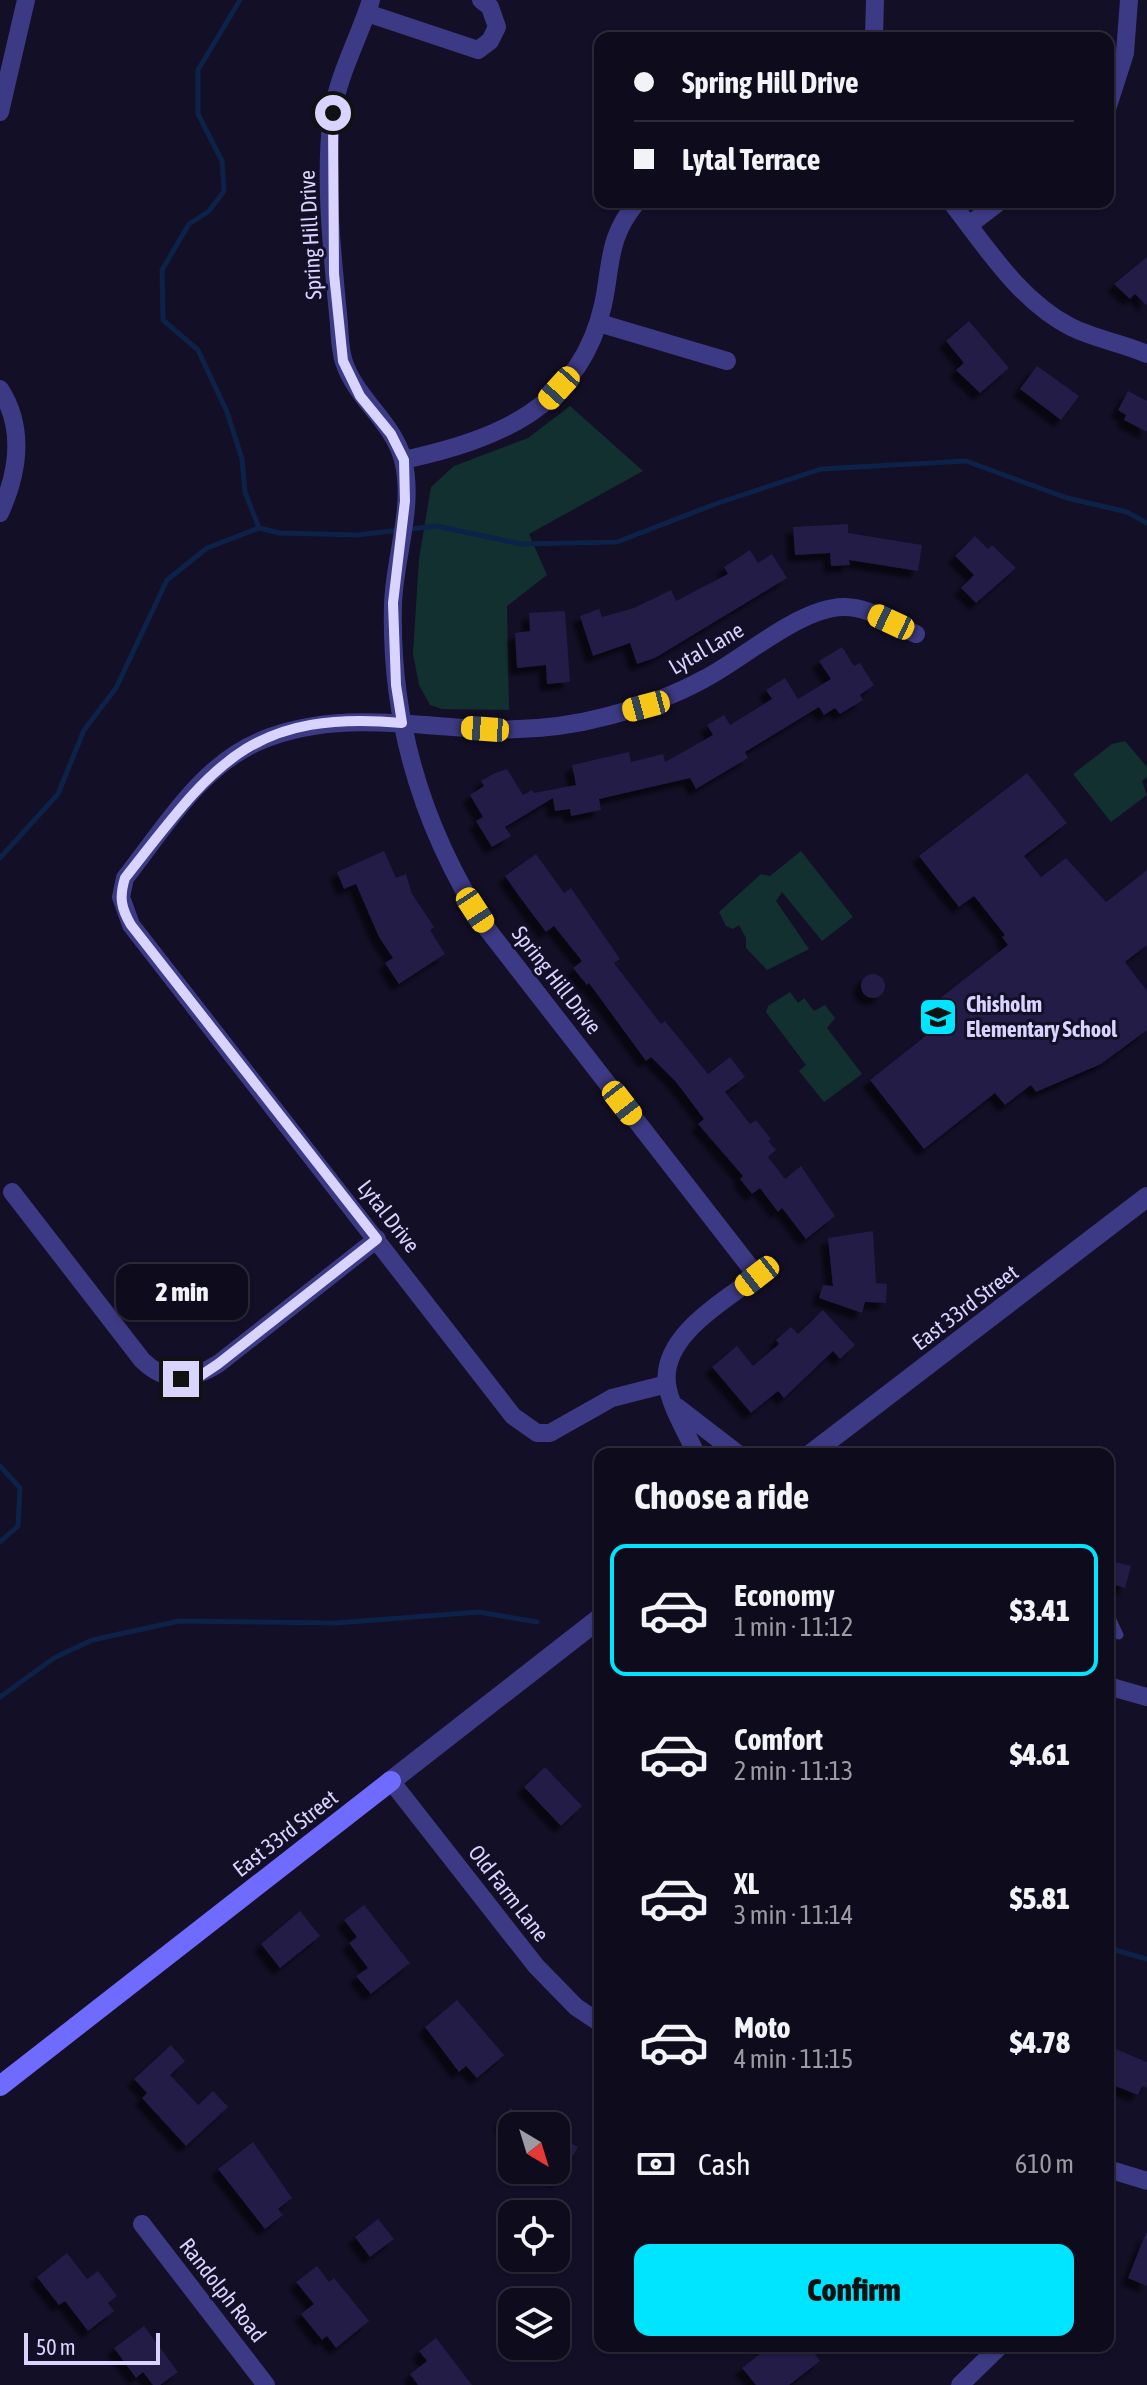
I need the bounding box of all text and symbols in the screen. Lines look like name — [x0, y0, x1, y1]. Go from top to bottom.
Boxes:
text: Spring Hill Drive — [682, 65, 859, 99]
route start — [315, 95, 351, 131]
text: Lytal Terrace — [682, 142, 820, 176]
street label: Spring Hill Drive — [294, 170, 326, 300]
car — [534, 362, 584, 414]
car — [864, 601, 918, 643]
street label: Lytal Lane — [664, 616, 748, 680]
car — [620, 688, 672, 724]
car — [460, 715, 510, 743]
car — [452, 883, 498, 937]
street label: Spring Hill Drive — [507, 921, 607, 1039]
place label: Chisholm Elementary School — [966, 991, 1118, 1042]
school or university icon: Chisholm Elementary School — [917, 996, 959, 1038]
car — [598, 1077, 646, 1129]
street label: Lytal Drive — [353, 1174, 425, 1258]
car — [731, 1252, 783, 1300]
street label: East 33rd Street — [907, 1259, 1023, 1355]
callout: 2 min — [115, 1263, 247, 1319]
text: 2 min — [155, 1277, 209, 1307]
route end — [163, 1361, 199, 1397]
text: Choose a ride — [634, 1475, 809, 1517]
icon: car — [638, 1574, 710, 1646]
text: Economy — [734, 1578, 835, 1612]
text: $3.41 — [1010, 1593, 1070, 1627]
text: 1 min · 11:12 — [734, 1612, 853, 1642]
icon: car — [638, 1718, 710, 1790]
text: Comfort — [734, 1722, 823, 1756]
text: $4.61 — [1010, 1737, 1070, 1771]
text: 2 min · 11:13 — [734, 1756, 853, 1786]
street label: East 33rd Street — [228, 1784, 342, 1882]
street label: Old Farm Lane — [463, 1840, 555, 1946]
icon: car — [638, 1862, 710, 1934]
text: XL — [734, 1866, 759, 1900]
text: $5.81 — [1010, 1881, 1070, 1915]
text: 3 min · 11:14 — [734, 1900, 853, 1930]
icon: car — [638, 2006, 710, 2078]
text: Moto — [734, 2010, 791, 2044]
text: $4.78 — [1010, 2025, 1070, 2059]
text: 4 min · 11:15 — [734, 2044, 853, 2074]
north arrow — [498, 2112, 570, 2184]
map controls — [498, 2112, 570, 2360]
icon: cash — [634, 2142, 678, 2186]
text: Cash — [698, 2147, 751, 2181]
text: 610 m — [1015, 2149, 1074, 2179]
button: locate — [498, 2200, 570, 2272]
street label: Randolph Road — [174, 2233, 272, 2347]
button: Confirm — [634, 2244, 1074, 2336]
button: layers — [498, 2288, 570, 2360]
scale bar — [24, 2329, 160, 2365]
text: 50 m — [36, 2334, 76, 2360]

